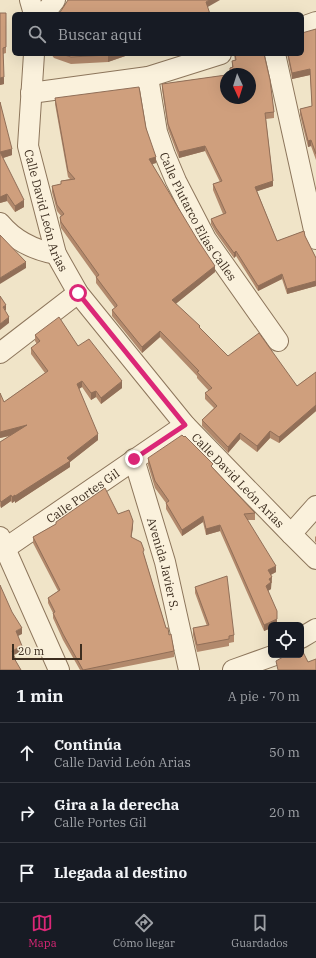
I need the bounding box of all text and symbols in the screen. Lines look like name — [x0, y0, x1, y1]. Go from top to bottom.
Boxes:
search box — [12, 12, 304, 56]
icon: search — [26, 23, 48, 45]
text: Buscar aquí — [58, 25, 142, 44]
north arrow — [220, 68, 256, 104]
street label: Calle David León Arias — [22, 148, 72, 274]
street label: Calle Plutarco Elías Calles — [157, 150, 240, 283]
route start — [69, 284, 87, 302]
street label: Calle David León Arias — [189, 429, 288, 531]
route end — [125, 450, 143, 468]
street label: Calle Portes Gil — [43, 465, 122, 526]
street label: Avenida Javier S. — [144, 515, 183, 612]
map controls — [268, 622, 304, 658]
button: locate — [268, 622, 304, 658]
scale bar — [12, 642, 82, 661]
text: 20 m — [18, 644, 44, 658]
text: 1 min — [16, 685, 64, 707]
text: A pie · 70 m — [228, 688, 300, 705]
text: Continúa — [54, 735, 121, 754]
icon: ahead — [16, 742, 38, 764]
text: 50 m — [269, 744, 300, 761]
text: Calle David León Arias — [54, 754, 191, 771]
text: Gira a la derecha — [54, 795, 179, 814]
icon: right — [16, 802, 38, 824]
text: 20 m — [269, 804, 300, 821]
text: Calle Portes Gil — [54, 814, 147, 831]
icon: arrive — [16, 862, 38, 884]
text: Llegada al destino — [54, 863, 187, 882]
tab: Mapa — [28, 912, 57, 950]
tab: Cómo llegar — [113, 912, 175, 950]
tab: Guardados — [231, 912, 288, 950]

